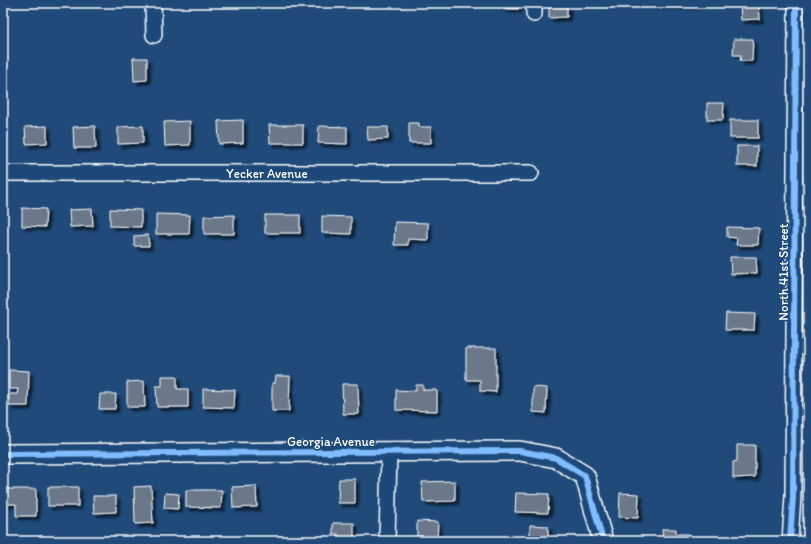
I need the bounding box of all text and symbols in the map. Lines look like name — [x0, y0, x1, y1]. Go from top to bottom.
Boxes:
street label: Yecker Avenue — [226, 166, 308, 181]
street label: North 41st Street — [776, 223, 791, 321]
street label: Georgia Avenue — [287, 434, 375, 449]

